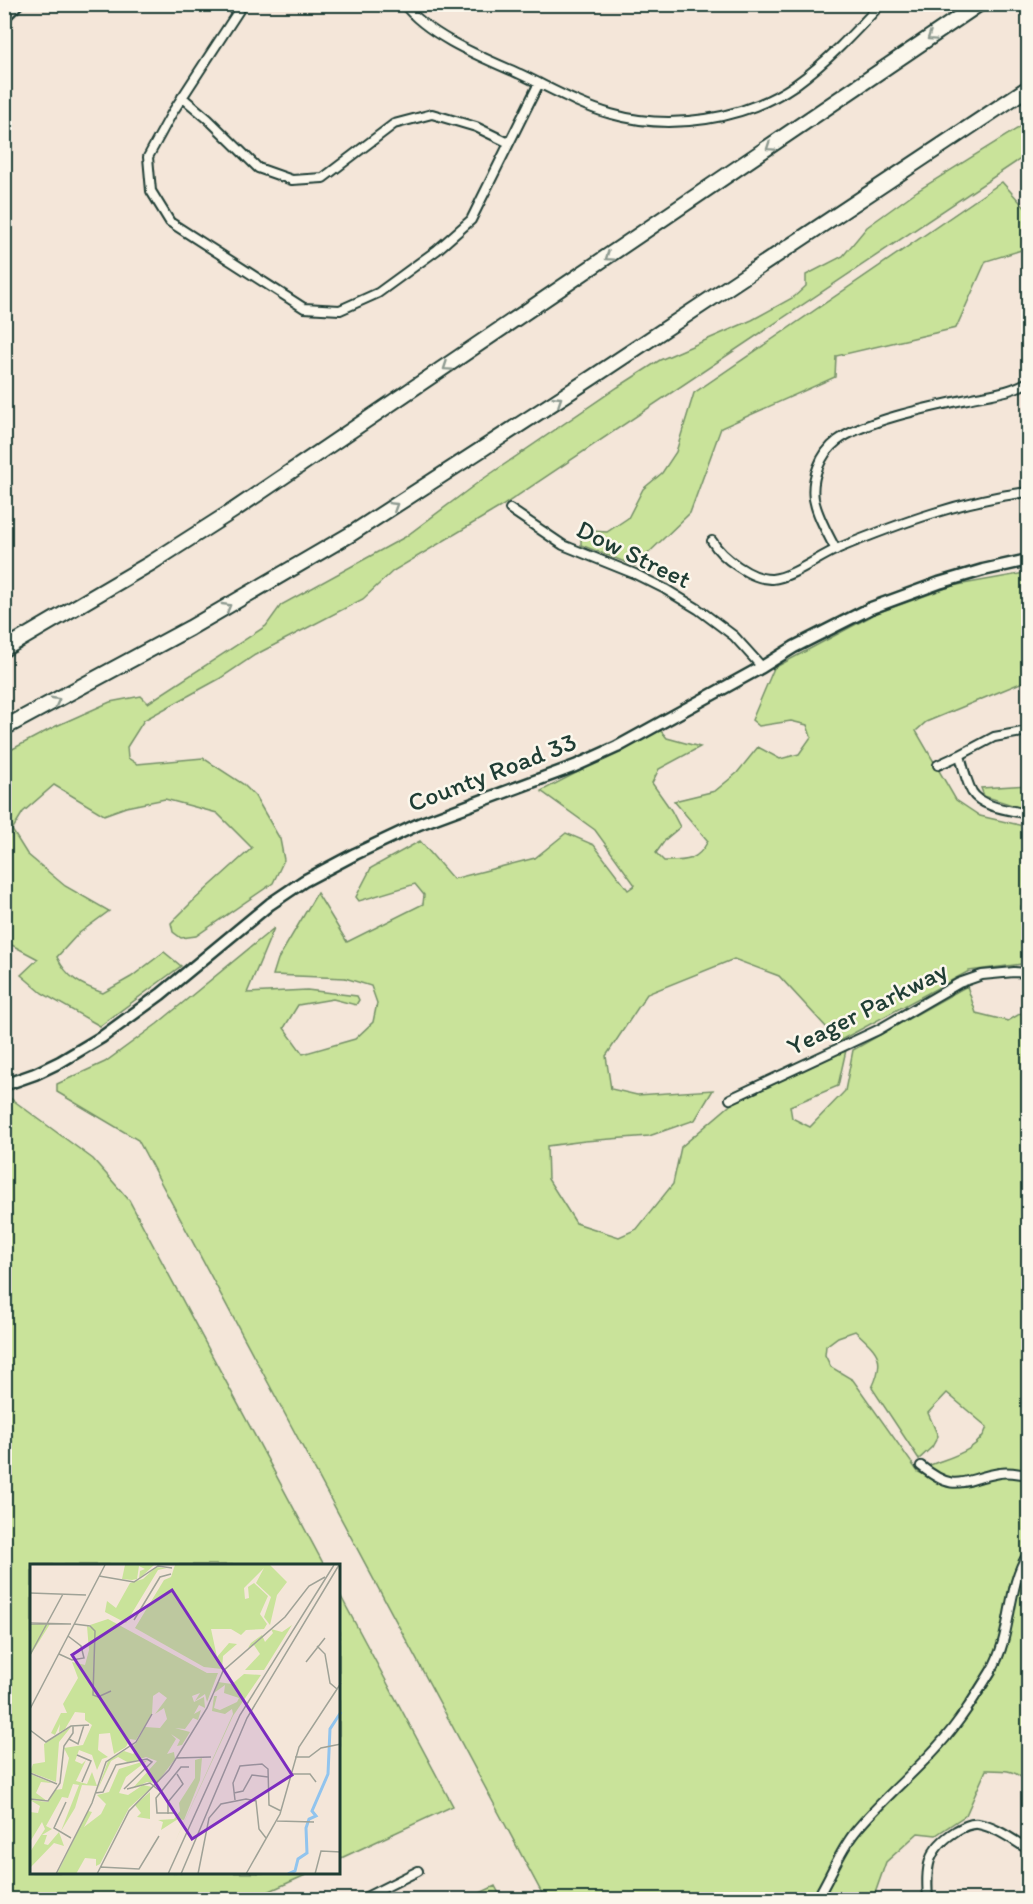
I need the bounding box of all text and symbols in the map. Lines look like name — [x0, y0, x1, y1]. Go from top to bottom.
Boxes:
one-way arrow — [927, 30, 937, 42]
one-way arrow — [765, 140, 776, 151]
one-way arrow — [604, 250, 615, 261]
one-way arrow — [443, 360, 454, 371]
one-way arrow — [551, 396, 562, 407]
one-way arrow — [388, 502, 398, 514]
street label: Dow Street — [572, 513, 697, 596]
one-way arrow — [221, 603, 231, 614]
one-way arrow — [50, 697, 61, 708]
street label: County Road 33 — [403, 725, 581, 819]
street label: Yeager Parkway — [781, 954, 953, 1062]
inset map — [30, 1564, 340, 1874]

